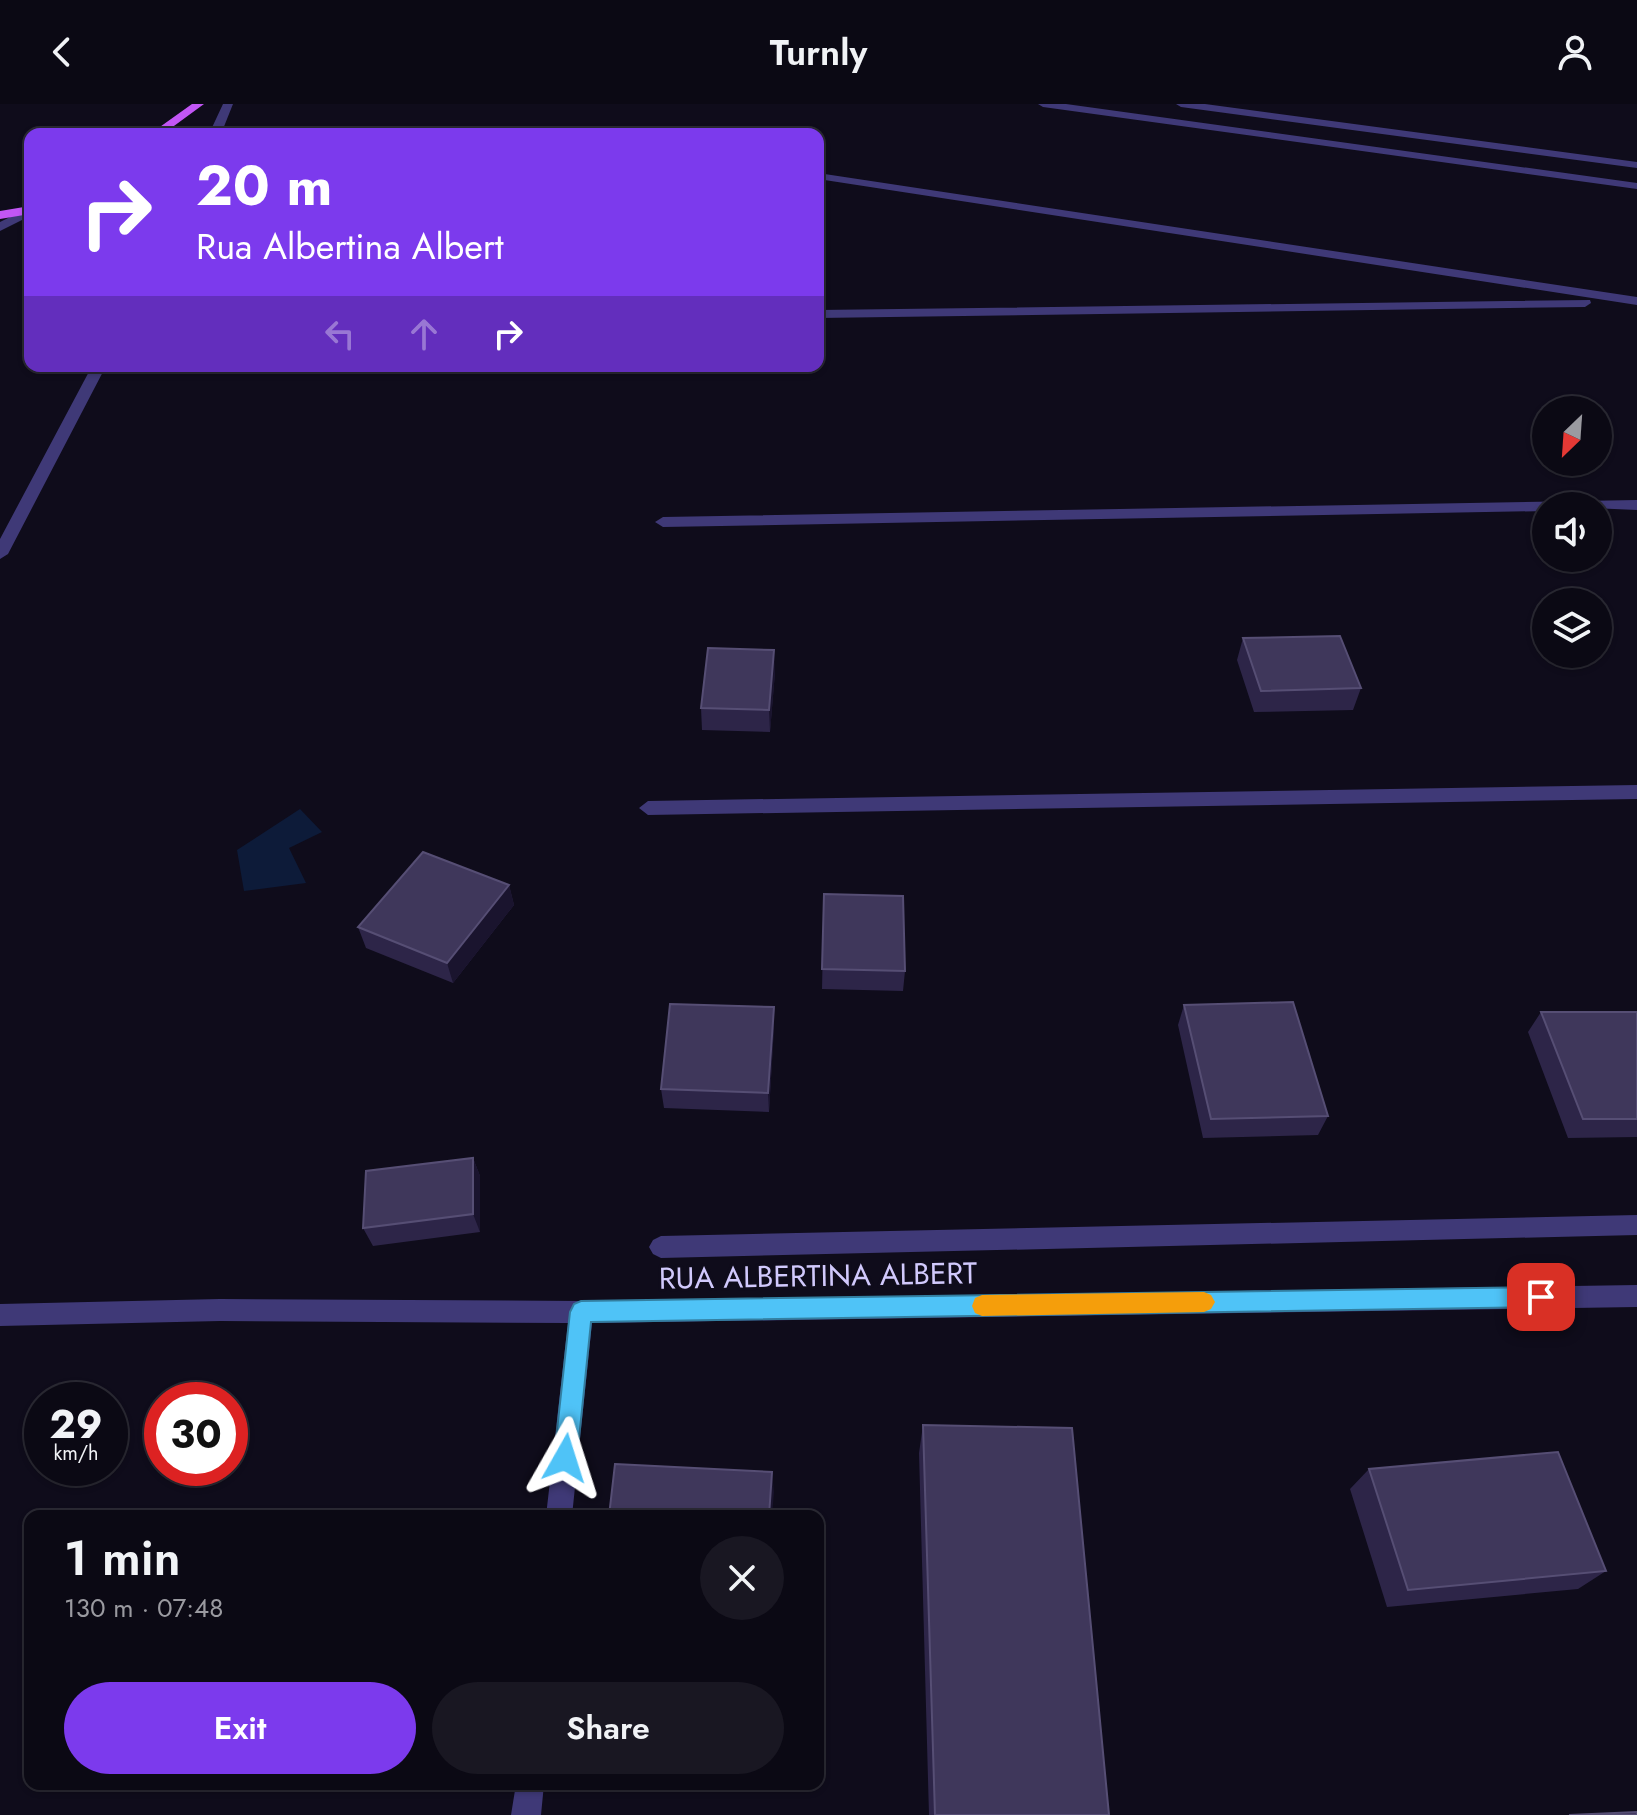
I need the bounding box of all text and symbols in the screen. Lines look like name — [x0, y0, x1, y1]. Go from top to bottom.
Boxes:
text: Turnly — [770, 26, 867, 78]
icon: back — [40, 30, 84, 74]
icon: person — [1553, 30, 1597, 74]
text: 20 m — [196, 145, 333, 226]
icon: right — [64, 160, 168, 264]
text: Rua Albertina Albert — [196, 220, 504, 272]
icon: left — [318, 312, 362, 356]
icon: ahead — [402, 312, 446, 356]
icon: right — [486, 312, 530, 356]
north arrow — [1532, 396, 1612, 476]
map controls — [1532, 396, 1612, 668]
button: sound — [1532, 492, 1612, 572]
button: layers — [1532, 588, 1612, 668]
street label: RUA ALBERTINA ALBERT — [658, 1251, 978, 1300]
pin — [1507, 1263, 1575, 1331]
icon: arrive — [1519, 1275, 1563, 1319]
speed limit sign: 30 — [144, 1382, 248, 1486]
text: 29 — [50, 1395, 103, 1453]
position arrow — [523, 1416, 607, 1500]
text: km/h — [53, 1439, 99, 1468]
text: 1 min — [64, 1524, 181, 1593]
button: close — [700, 1536, 784, 1620]
text: 130 m · 07:48 — [64, 1589, 223, 1627]
button: Exit — [64, 1682, 416, 1774]
button: Share — [432, 1682, 784, 1774]

